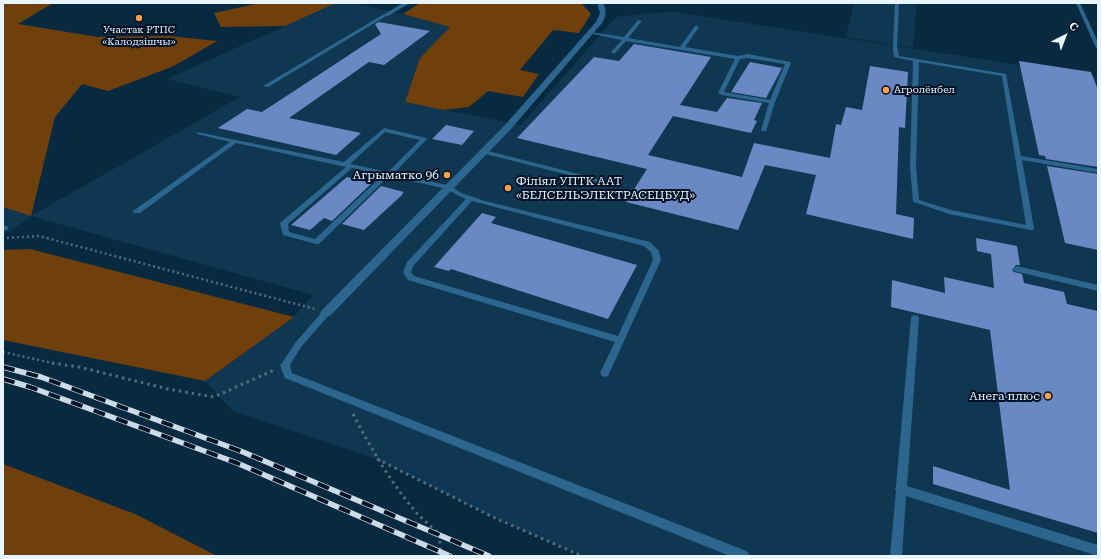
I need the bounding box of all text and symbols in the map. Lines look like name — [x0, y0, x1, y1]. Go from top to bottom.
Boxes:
marker: Участак РТПС «Калодзішчы» — [134, 13, 144, 23]
north arrow — [1045, 16, 1085, 56]
text: С — [1066, 19, 1081, 34]
place label: Участак РТПС «Калодзішчы» — [102, 24, 176, 48]
place label: Агролёнбел — [894, 84, 955, 96]
marker: Агролёнбел — [881, 85, 891, 95]
place label: Агрыматко 96 — [353, 168, 439, 182]
marker: Агрыматко 96 — [442, 170, 452, 180]
place label: Філіял УПТК ААТ «БЕЛСЕЛЬЭЛЕКТРАСЕЦБУД» — [516, 174, 695, 202]
marker: Філіял УПТК ААТ «БЕЛСЕЛЬЭЛЕКТРАСЕЦБУД» — [503, 183, 513, 193]
place label: Анега плюс — [969, 389, 1040, 403]
marker: Анега плюс — [1043, 391, 1053, 401]

